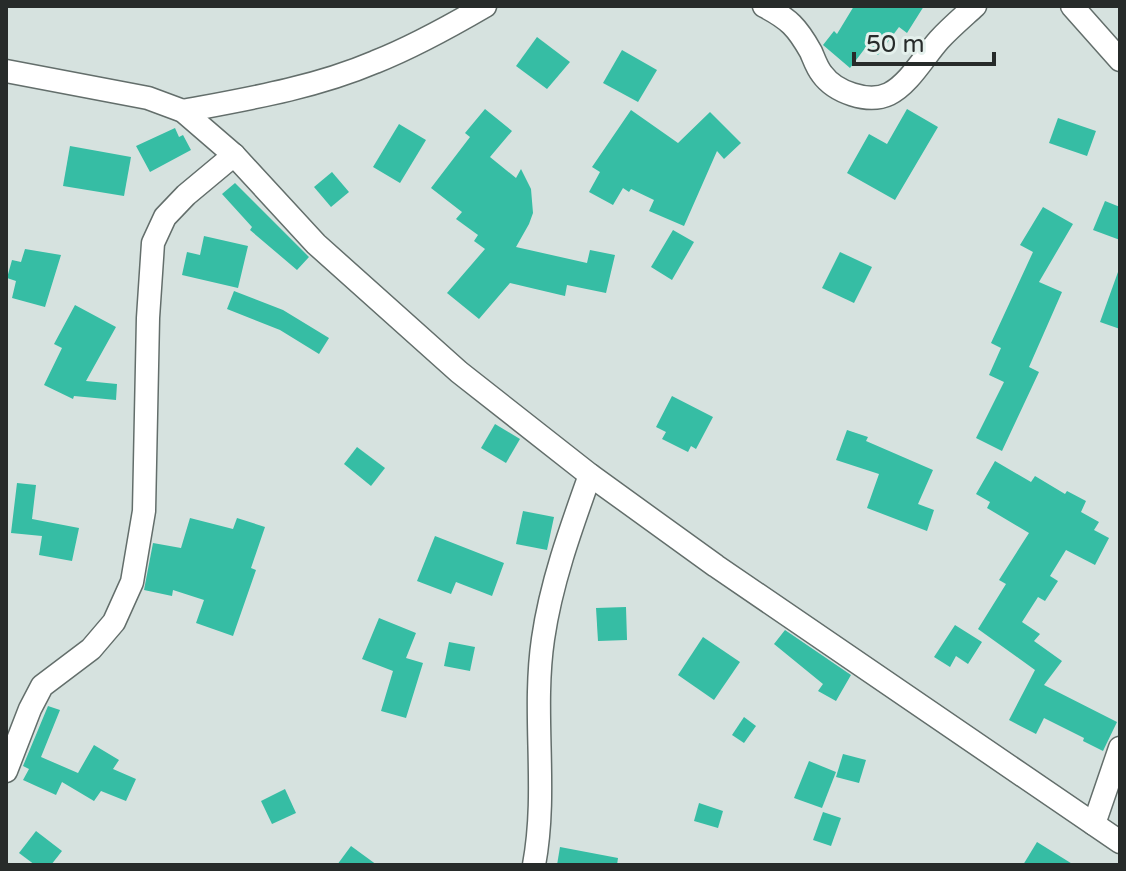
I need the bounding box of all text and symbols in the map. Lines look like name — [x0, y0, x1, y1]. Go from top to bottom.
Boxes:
scale bar — [854, 16, 994, 66]
text: 50 m — [866, 30, 924, 59]

